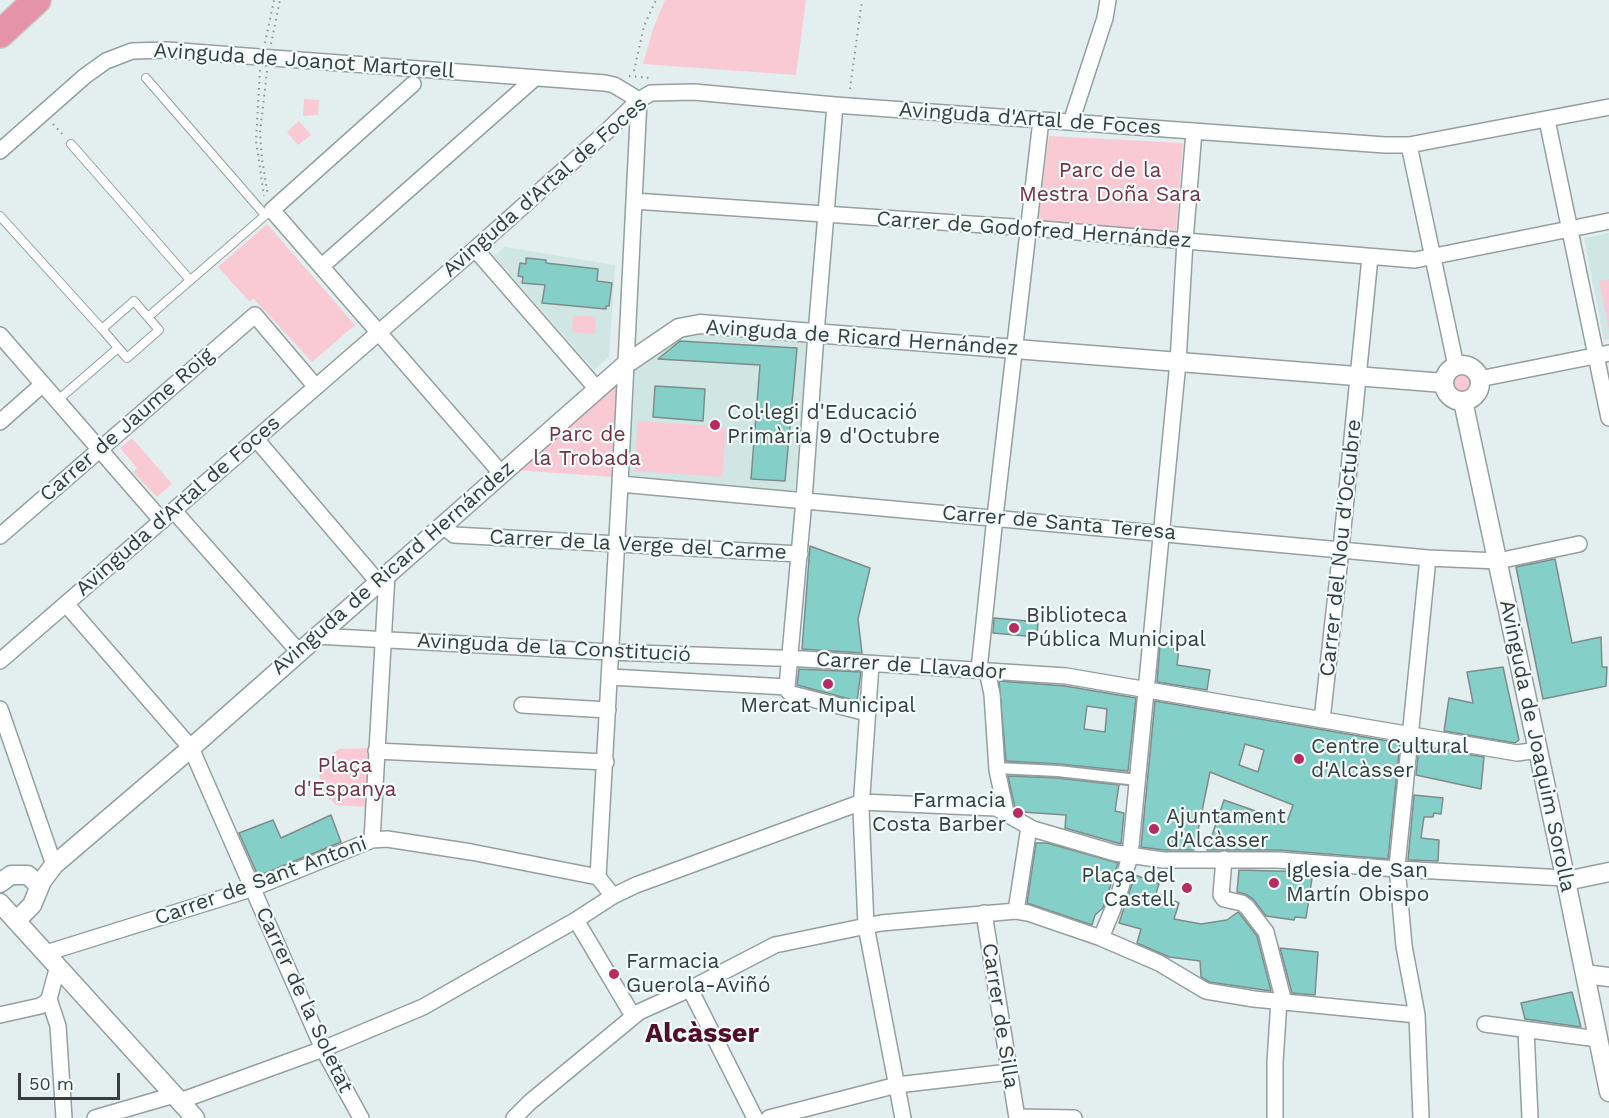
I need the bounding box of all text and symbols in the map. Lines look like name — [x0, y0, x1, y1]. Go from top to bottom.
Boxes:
street label: Avinguda de Joanot Martorell — [153, 38, 455, 84]
street label: Avinguda d'Artal de Foces — [438, 91, 652, 283]
street label: Avinguda d'Artal de Foces — [898, 97, 1162, 141]
park label: Parc de la Mestra Doña Sara — [1019, 158, 1201, 208]
street label: Carrer de Godofred Hernández — [876, 206, 1192, 254]
street label: Avinguda de Ricard Hernández — [705, 314, 1019, 362]
street label: Carrer de Jaume Roig — [35, 343, 219, 507]
place label: Col·legi d'Educació Primària 9 d'Octubre — [727, 400, 940, 450]
street label: Avinguda d'Artal de Foces — [71, 410, 285, 602]
marker: Col·legi d'Educació Primària 9 d'Octubre — [708, 418, 722, 432]
street label: Carrer del Nou d'Octubre — [1315, 418, 1367, 678]
park label: Parc de la Trobada — [533, 422, 641, 472]
street label: Avinguda de Ricard Hernández — [266, 456, 520, 680]
street label: Carrer de Santa Teresa — [941, 500, 1177, 546]
street label: Carrer de la Verge del Carme — [489, 525, 787, 565]
street label: Avinguda de Joaquim Sorolla — [1494, 598, 1580, 894]
place label: Biblioteca Pública Municipal — [1026, 603, 1206, 653]
marker: Biblioteca Pública Municipal — [1007, 621, 1021, 635]
street label: Avinguda de la Constitució — [416, 628, 692, 668]
street label: Carrer de Llavador — [815, 647, 1007, 685]
marker: Mercat Municipal — [821, 677, 835, 691]
place label: Mercat Municipal — [740, 693, 916, 719]
place label: Centre Cultural d'Alcàsser — [1311, 734, 1468, 784]
marker: Centre Cultural d'Alcàsser — [1292, 752, 1306, 766]
park label: Plaça d'Espanya — [294, 753, 396, 803]
place label: Farmacia Costa Barber — [872, 788, 1006, 838]
place label: Ajuntament d'Alcàsser — [1166, 804, 1286, 854]
marker: Farmacia Costa Barber — [1011, 806, 1025, 820]
marker: Ajuntament d'Alcàsser — [1147, 822, 1161, 836]
street label: Carrer de Sant Antoni — [151, 831, 371, 931]
place label: Iglesia de San Martín Obispo — [1286, 858, 1429, 908]
place label: Plaça del Castell — [1081, 863, 1175, 913]
marker: Iglesia de San Martín Obispo — [1267, 876, 1281, 890]
marker: Plaça del Castell — [1180, 881, 1194, 895]
street label: Carrer de la Soletat — [250, 903, 358, 1097]
street label: Carrer de Silla — [976, 941, 1024, 1091]
place label: Farmacia Guerola-Aviñó — [626, 949, 771, 999]
marker: Farmacia Guerola-Aviñó — [607, 967, 621, 981]
district label: Alcàsser — [645, 1018, 759, 1050]
scale bar — [21, 1061, 123, 1099]
text: 50 m — [29, 1073, 74, 1094]

